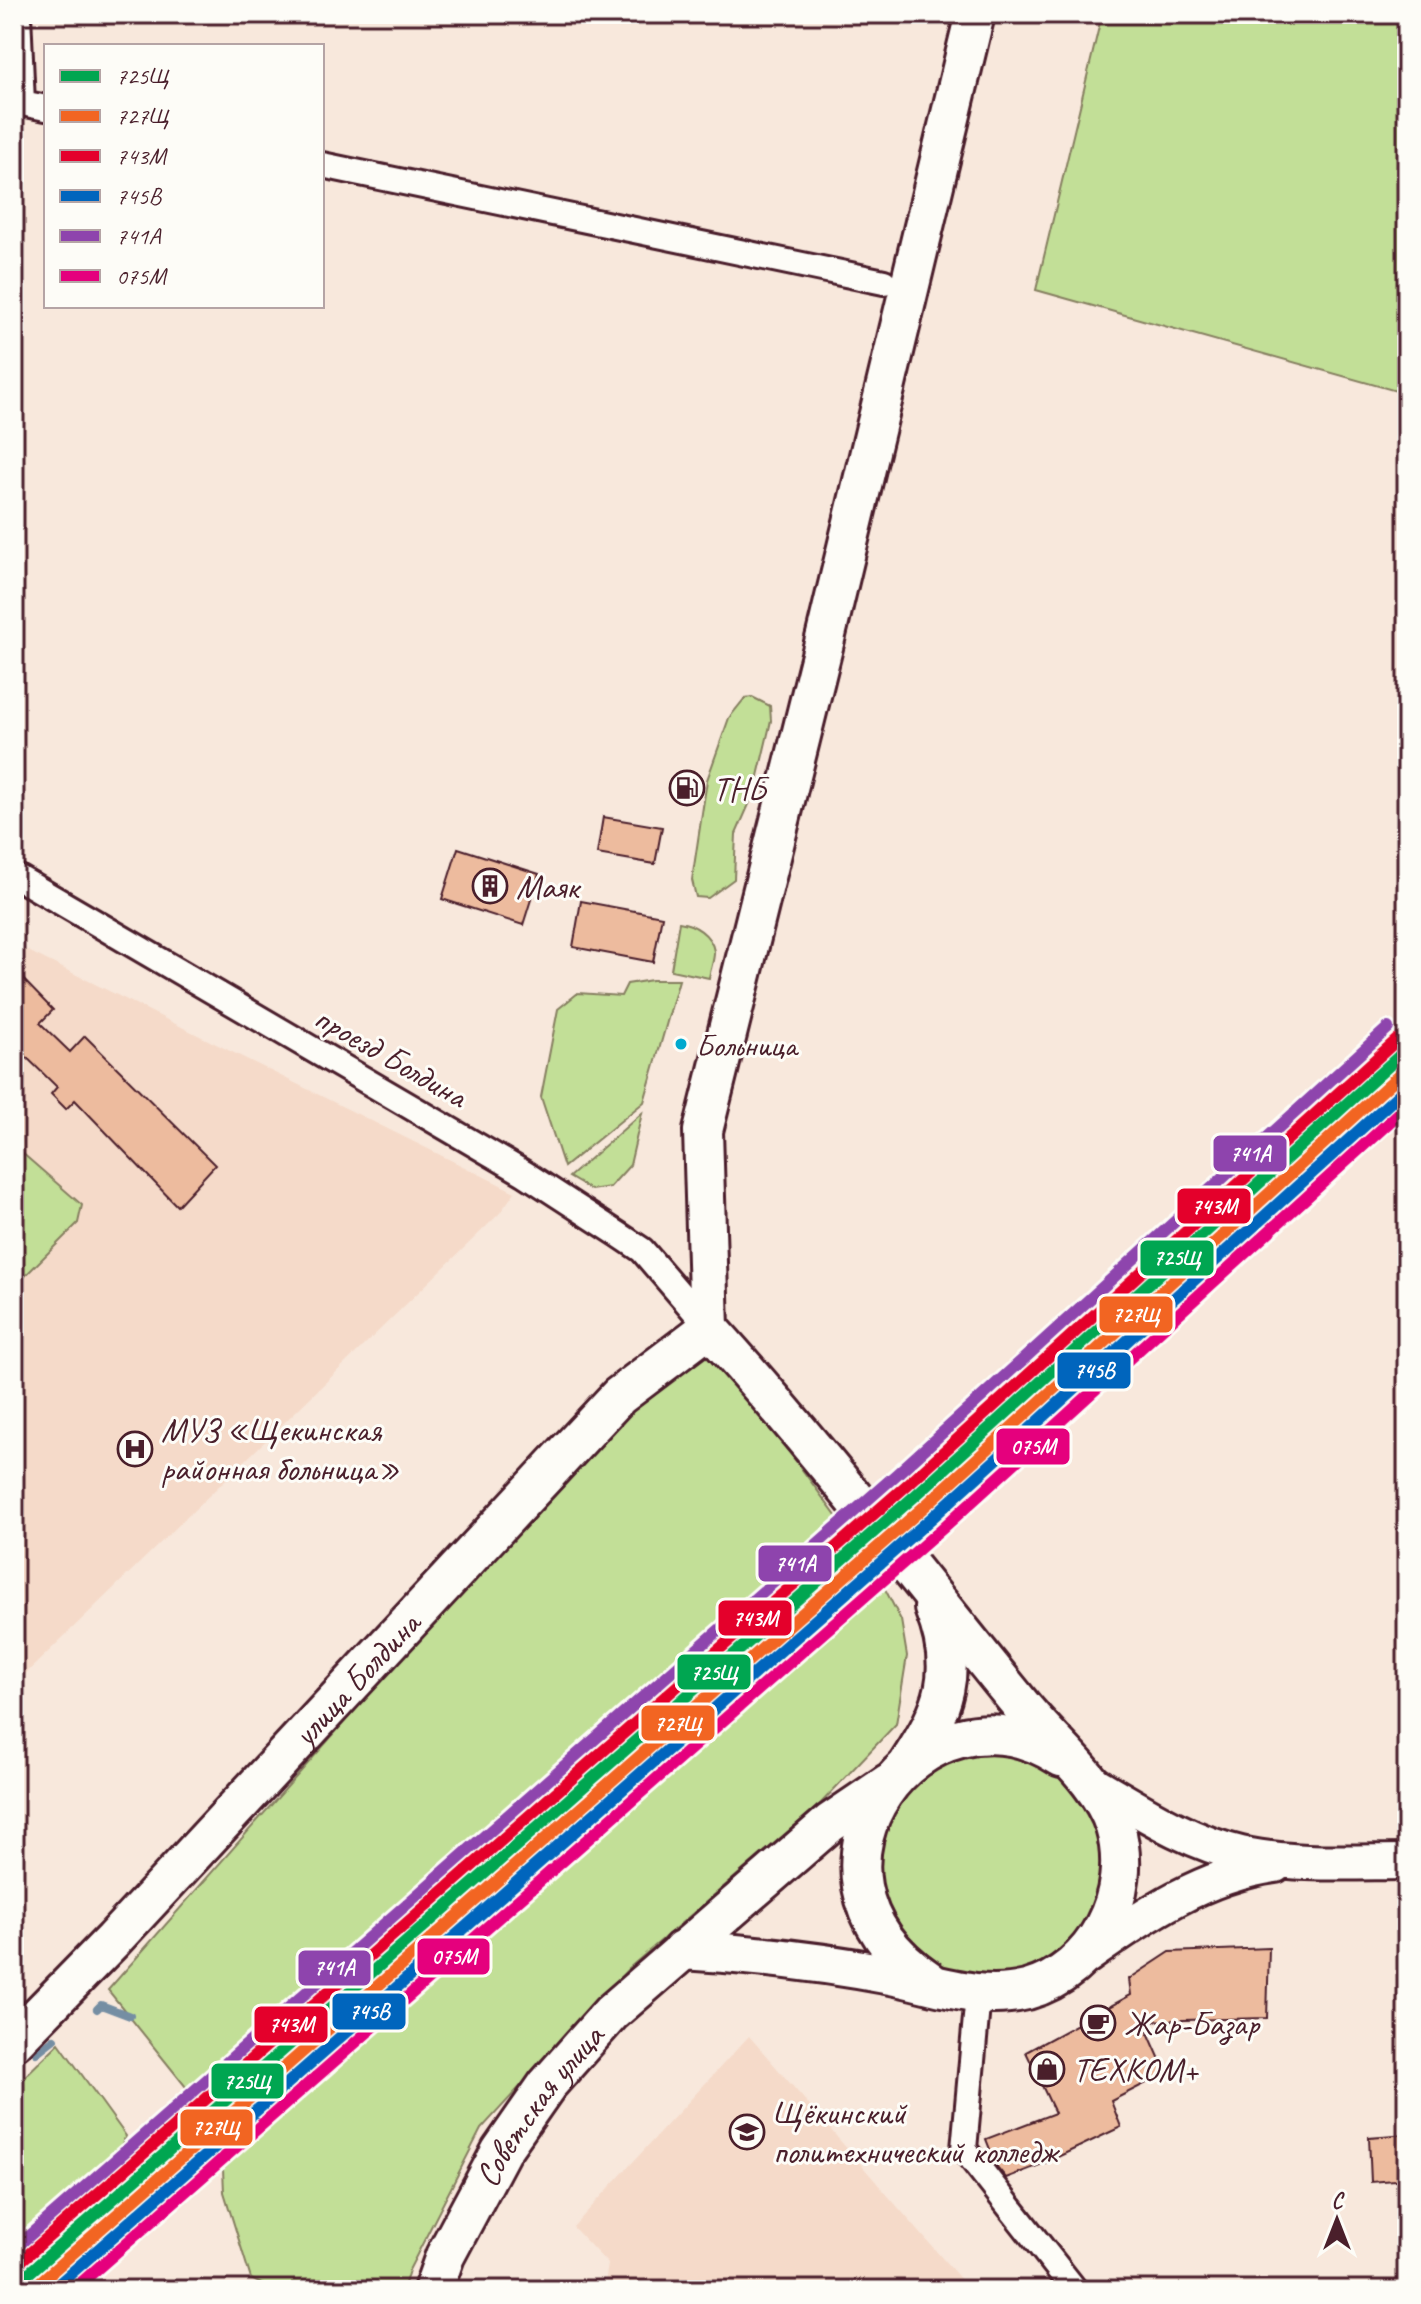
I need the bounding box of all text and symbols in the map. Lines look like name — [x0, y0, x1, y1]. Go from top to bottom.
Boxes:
legend — [44, 44, 324, 308]
text: 725Щ — [116, 61, 170, 91]
text: 727Щ — [116, 101, 170, 131]
text: 743М — [116, 141, 168, 171]
text: 745В — [116, 181, 162, 211]
text: 741А — [116, 221, 161, 251]
text: 075М — [116, 261, 168, 291]
place label: ТНБ — [713, 767, 770, 810]
fuel station icon: ТНБ — [668, 769, 706, 807]
place label: Маяк — [516, 865, 582, 908]
building icon: Маяк — [471, 867, 509, 905]
street label: проезд Болдина — [307, 996, 477, 1118]
place label: Больница — [696, 1025, 800, 1066]
marker: Больница — [673, 1036, 689, 1052]
line badge: 741А — [1212, 1134, 1288, 1173]
text: 741А — [1230, 1140, 1272, 1168]
line badge: 743М — [1176, 1187, 1252, 1225]
text: 743М — [1191, 1193, 1240, 1221]
line badge: 725Щ — [1139, 1239, 1215, 1277]
text: 725Щ — [1153, 1244, 1202, 1272]
line badge: 727Щ — [1098, 1295, 1174, 1334]
text: 727Щ — [1112, 1301, 1161, 1329]
line badge: 745В — [1056, 1351, 1132, 1390]
text: 745В — [1074, 1357, 1116, 1385]
place label: МУЗ «Щекинская районная больница» — [161, 1408, 400, 1490]
line badge: 075М — [995, 1427, 1071, 1466]
hospital icon: МУЗ «Щекинская районная больница» — [116, 1430, 154, 1468]
text: 075М — [1010, 1433, 1059, 1461]
line badge: 741А — [757, 1544, 833, 1583]
text: 741А — [775, 1550, 817, 1578]
line badge: 743М — [717, 1599, 793, 1637]
street label: улица Болдина — [282, 1601, 431, 1757]
text: 743М — [732, 1605, 781, 1633]
line badge: 725Щ — [676, 1653, 752, 1691]
text: 725Щ — [690, 1659, 739, 1687]
line badge: 727Щ — [640, 1704, 716, 1742]
text: 727Щ — [654, 1710, 703, 1738]
line badge: 075М — [416, 1937, 491, 1976]
text: 075М — [431, 1943, 480, 1971]
line badge: 741А — [297, 1949, 372, 1987]
text: 741А — [314, 1954, 356, 1982]
line badge: 745В — [331, 1992, 407, 2031]
text: 745В — [349, 1998, 391, 2026]
place label: Жар-Базар — [1124, 2002, 1261, 2045]
cafe icon: Жар-Базар — [1079, 2004, 1117, 2042]
line badge: 743М — [253, 2005, 329, 2044]
text: 743М — [268, 2011, 317, 2039]
street label: Советская улица — [465, 2014, 614, 2194]
place label: ТЕХКОМ+ — [1073, 2048, 1200, 2091]
shop icon: ТЕХКОМ+ — [1028, 2050, 1066, 2088]
line badge: 725Щ — [210, 2062, 285, 2100]
text: 725Щ — [223, 2068, 272, 2096]
place label: Щёкинский политехнический колледж — [773, 2091, 1061, 2173]
line badge: 727Щ — [179, 2108, 254, 2147]
school or university icon: Щёкинский политехнический колледж — [728, 2113, 766, 2151]
text: 727Щ — [192, 2114, 241, 2142]
north arrow — [1297, 2180, 1377, 2260]
text: С — [1332, 2187, 1346, 2215]

